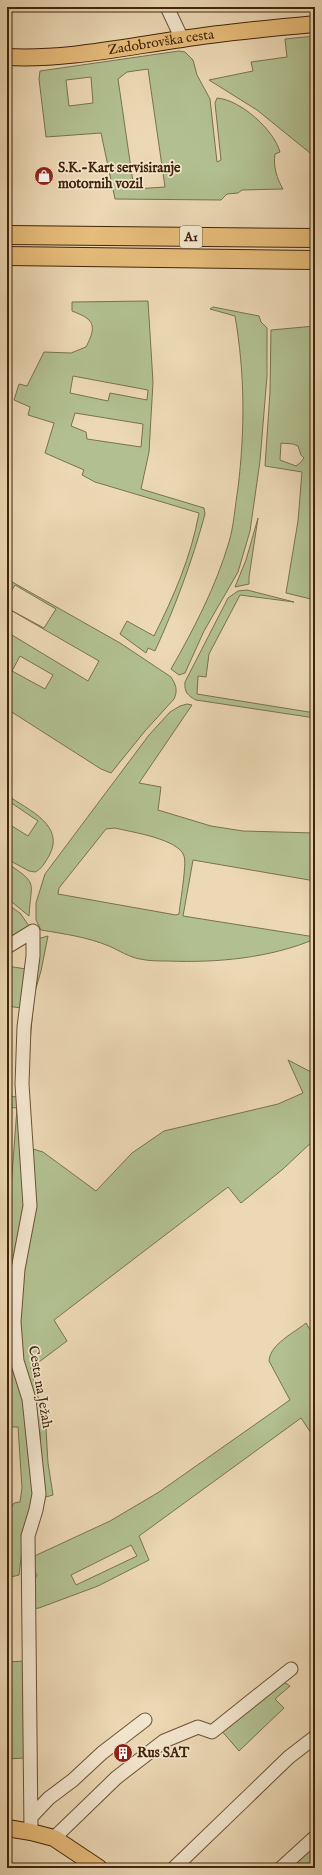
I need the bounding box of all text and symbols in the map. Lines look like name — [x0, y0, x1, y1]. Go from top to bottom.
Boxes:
street label: Zadobrovška cesta — [107, 25, 216, 59]
place label: S.K.-Kart servisiranje motornih vozil — [58, 159, 181, 193]
shop icon: S.K.-Kart servisiranje motornih vozil — [33, 165, 55, 187]
road number: A1 — [180, 226, 202, 248]
street label: Cesta na Ježah — [24, 1344, 56, 1430]
building icon: Rus SAT — [112, 1742, 134, 1764]
place label: Rus SAT — [137, 1744, 190, 1762]

